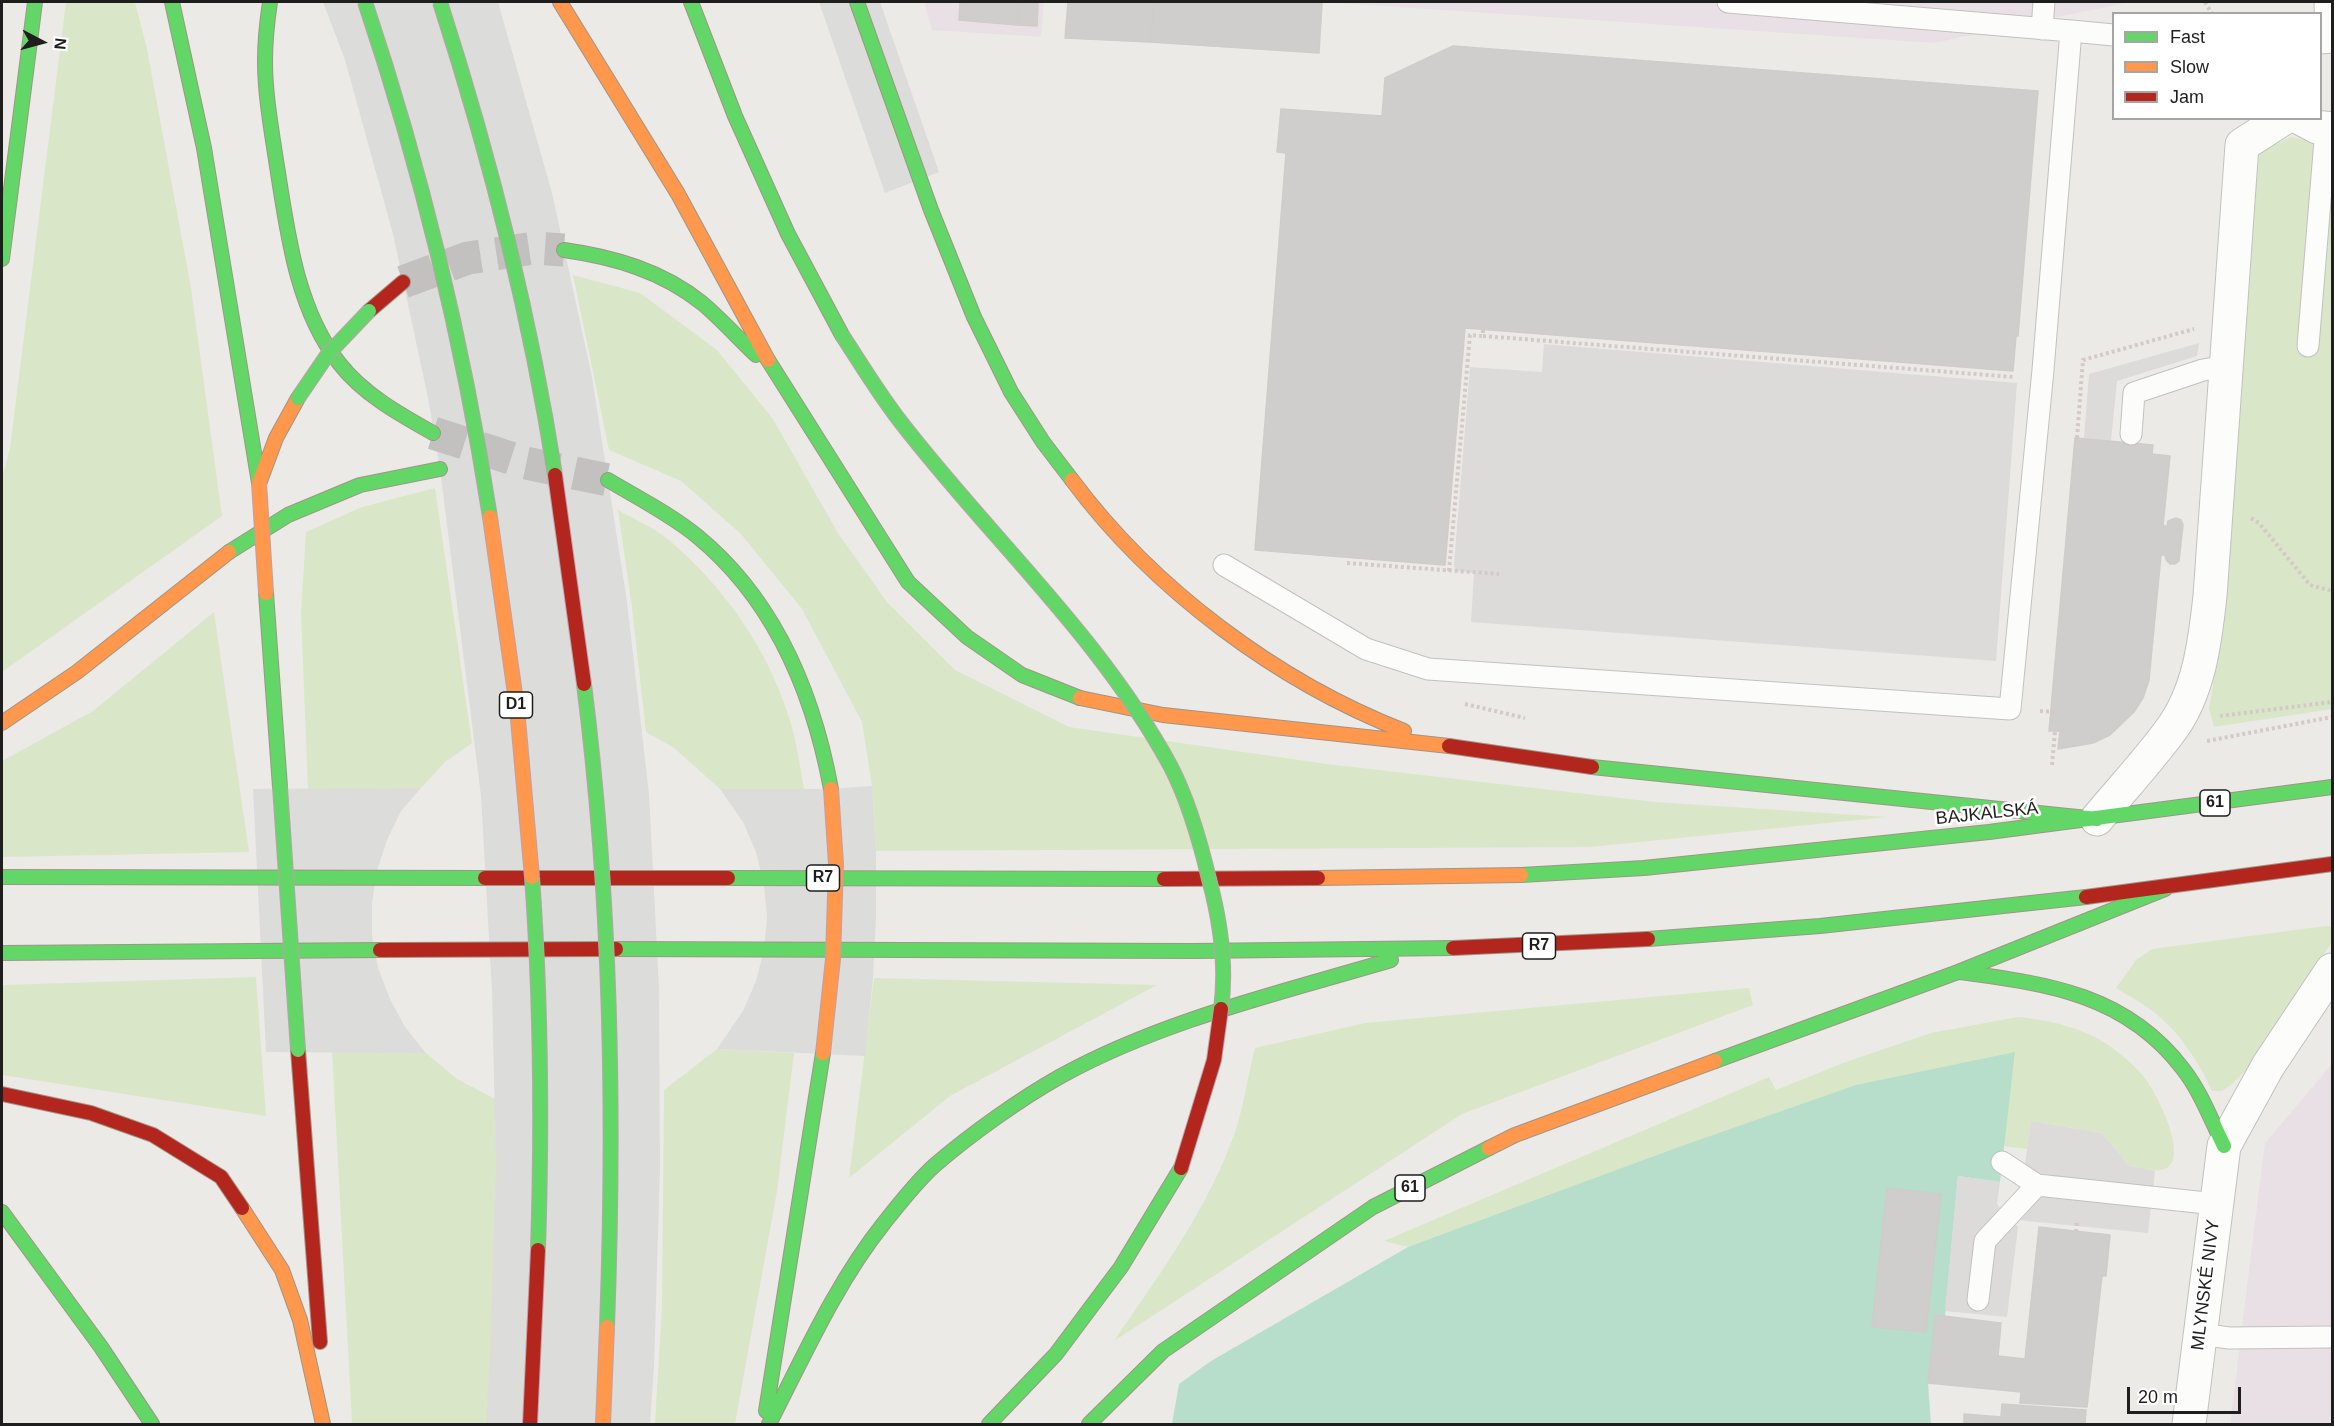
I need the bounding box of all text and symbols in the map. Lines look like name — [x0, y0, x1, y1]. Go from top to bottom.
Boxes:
north arrow — [12, 12, 72, 72]
legend — [2112, 12, 2322, 120]
text: Fast — [2170, 27, 2205, 47]
text: N — [51, 37, 69, 51]
text: Slow — [2170, 57, 2209, 77]
text: Jam — [2170, 87, 2204, 107]
road number: D1 — [500, 692, 532, 718]
road number: 61 — [2200, 790, 2230, 816]
street label: BAJKALSKÁ — [1935, 798, 2039, 830]
road number: R7 — [806, 865, 840, 891]
road number: R7 — [1522, 933, 1556, 959]
road number: 61 — [1395, 1175, 1425, 1201]
street label: MLYNSKÉ NIVY — [2187, 1218, 2225, 1352]
scale bar — [2130, 1375, 2244, 1413]
text: 20 m — [2138, 1387, 2178, 1407]

